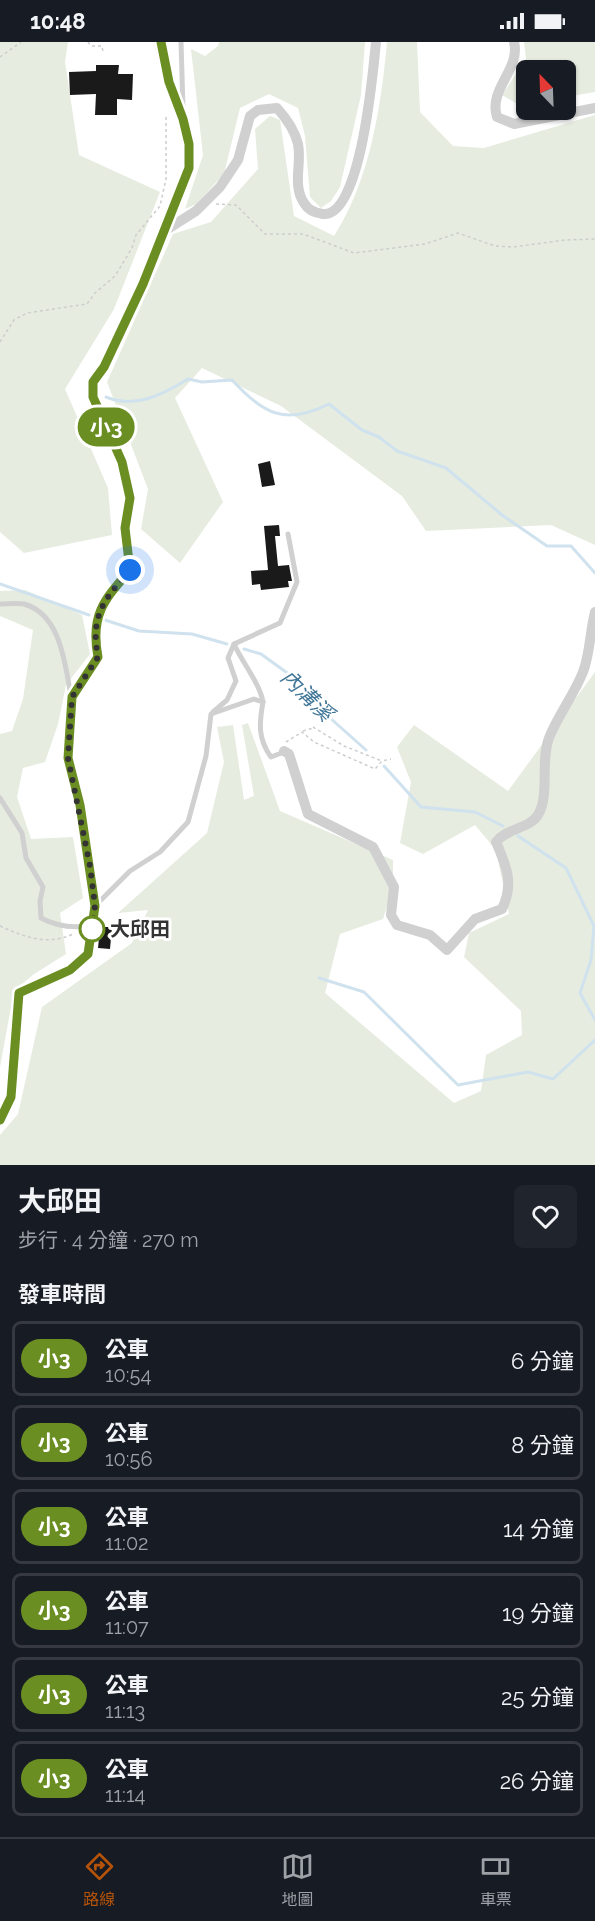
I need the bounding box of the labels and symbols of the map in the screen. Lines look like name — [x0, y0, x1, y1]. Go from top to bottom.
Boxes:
north arrow — [516, 60, 576, 120]
line badge: 小3 — [79, 408, 133, 446]
your location — [115, 555, 145, 585]
water label: 內溝溪 — [276, 664, 341, 728]
marker: 大邱田 — [79, 916, 105, 942]
place label: 大邱田 — [110, 917, 170, 941]

